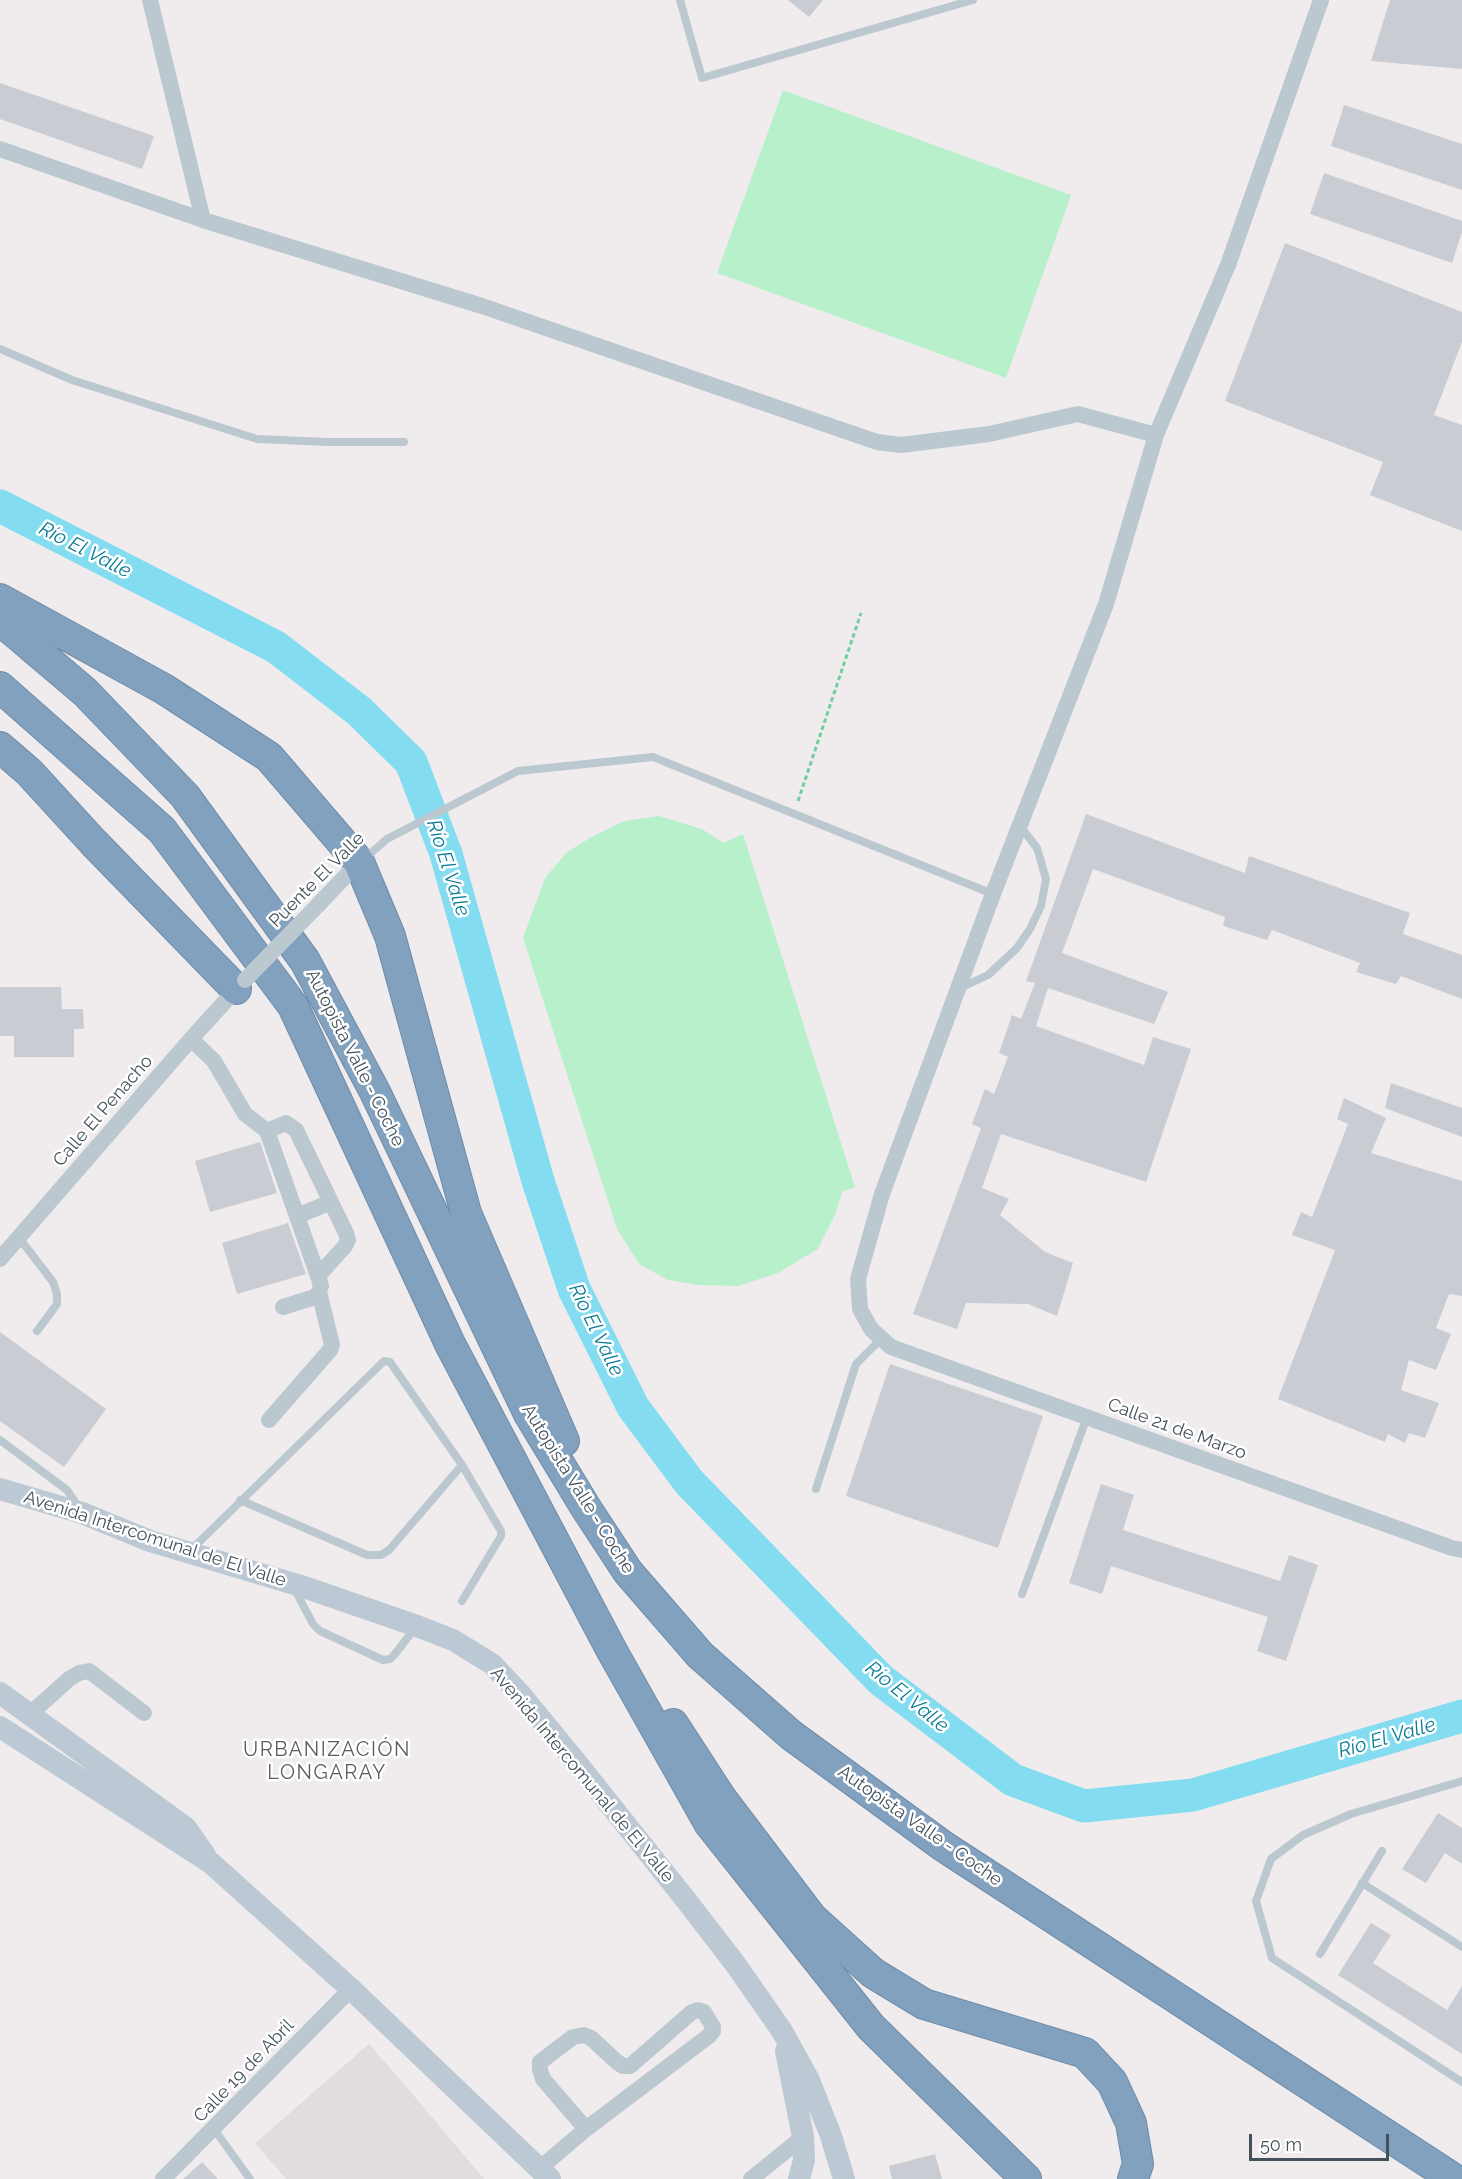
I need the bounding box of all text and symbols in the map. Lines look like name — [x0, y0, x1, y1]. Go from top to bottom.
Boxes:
water label: Río El Valle — [35, 517, 135, 583]
water label: Río El Valle — [421, 817, 475, 919]
street label: Puente El Valle — [265, 828, 369, 932]
street label: Autopista Valle - Coche — [301, 966, 409, 1150]
street label: Calle El Penacho — [49, 1051, 157, 1171]
water label: Río El Valle — [563, 1280, 629, 1380]
street label: Calle 21 de Marzo — [1105, 1394, 1249, 1464]
street label: Autopista Valle - Coche — [517, 1400, 639, 1578]
street label: Avenida Intercomunal de El Valle — [21, 1486, 289, 1592]
water label: Río El Valle — [861, 1656, 953, 1738]
street label: Avenida Intercomunal de El Valle — [485, 1663, 679, 1887]
water label: Río El Valle — [1336, 1713, 1438, 1763]
district label: URBANIZACIÓN LONGARAY — [243, 1738, 411, 1785]
street label: Autopista Valle - Coche — [834, 1761, 1006, 1891]
street label: Calle 19 de Abril — [189, 2015, 299, 2127]
scale bar — [1252, 2122, 1392, 2160]
text: 50 m — [1260, 2134, 1302, 2155]

